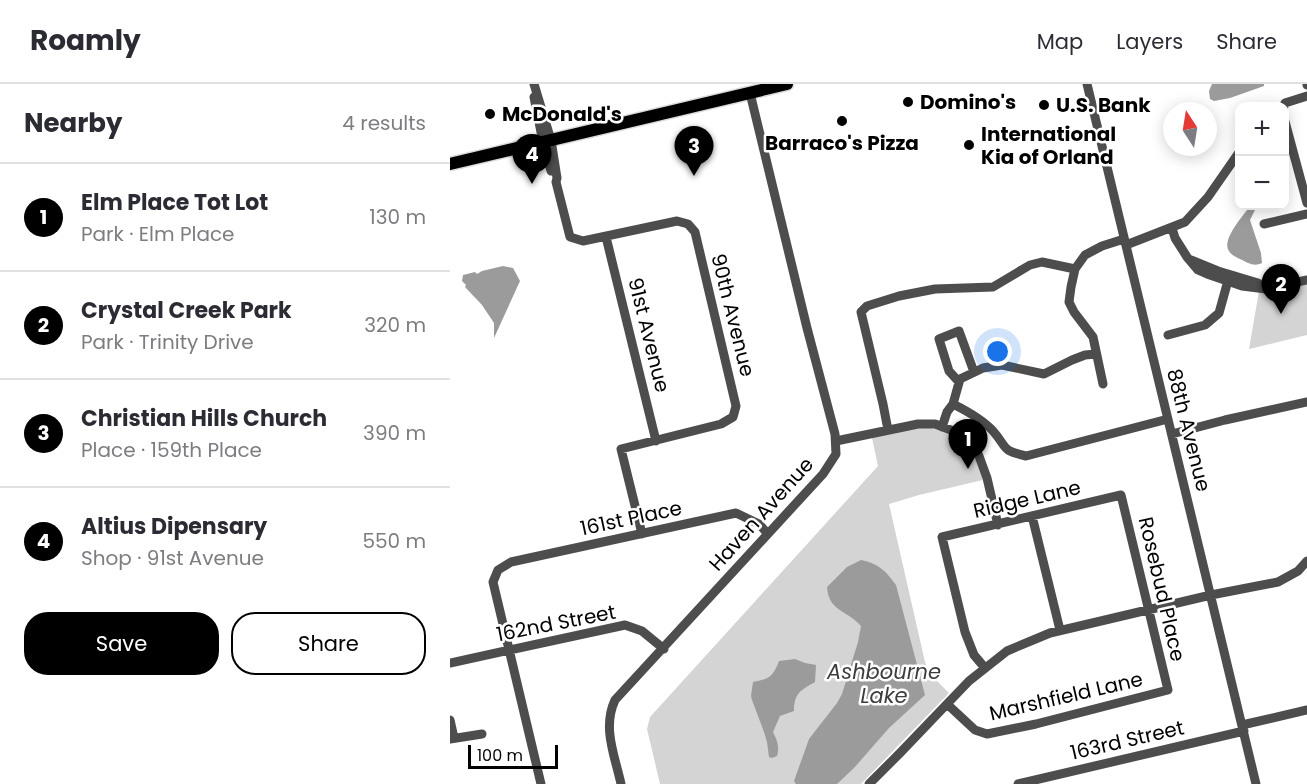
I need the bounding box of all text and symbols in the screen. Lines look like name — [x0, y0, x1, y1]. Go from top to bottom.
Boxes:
text: Roamly — [30, 21, 141, 60]
text: Map — [1037, 27, 1083, 56]
text: Layers — [1116, 27, 1183, 56]
text: Share — [1216, 27, 1277, 56]
place label: Domino's — [920, 88, 1016, 116]
place label: U.S. Bank — [1056, 91, 1151, 119]
marker: Domino's — [901, 95, 915, 109]
marker: U.S. Bank — [1037, 98, 1051, 112]
place label: McDonald's — [502, 100, 622, 128]
north arrow — [1163, 102, 1217, 156]
map controls — [1235, 102, 1289, 210]
button: + — [1235, 102, 1289, 156]
text: Nearby — [24, 105, 122, 141]
marker: McDonald's — [483, 107, 497, 121]
text: 4 results — [342, 109, 426, 137]
marker: Barraco's Pizza — [835, 114, 849, 128]
place label: International Kia of Orland — [981, 120, 1116, 171]
pin: 3 — [674, 126, 714, 176]
place label: Barraco's Pizza — [765, 129, 919, 157]
pin: 4 — [512, 135, 551, 184]
marker: International Kia of Orland — [962, 138, 976, 152]
button: − — [1235, 156, 1289, 210]
text: Elm Place Tot Lot — [81, 187, 268, 218]
text: 1 — [40, 203, 47, 231]
text: 130 m — [369, 203, 426, 231]
text: Park · Elm Place — [81, 220, 234, 248]
street label: 90th Avenue — [704, 251, 762, 379]
pin: 2 — [1262, 264, 1300, 314]
street label: 91st Avenue — [621, 275, 677, 395]
text: Crystal Creek Park — [81, 295, 292, 326]
text: 2 — [38, 311, 49, 339]
text: 320 m — [364, 311, 426, 339]
text: Park · Trinity Drive — [81, 328, 254, 356]
your location — [983, 337, 1012, 366]
street label: 88th Avenue — [1160, 366, 1218, 494]
text: Christian Hills Church — [81, 403, 327, 434]
text: 3 — [37, 419, 50, 447]
text: 390 m — [363, 419, 426, 447]
pin: 1 — [948, 420, 988, 469]
text: Place · 159th Place — [81, 436, 262, 464]
street label: Haven Avenue — [702, 451, 820, 577]
street label: Ridge Lane — [971, 473, 1083, 525]
street label: 161st Place — [578, 494, 684, 542]
text: Altius Dipensary — [81, 511, 267, 542]
street label: Rosebud Place — [1132, 514, 1192, 664]
text: 4 — [37, 527, 50, 555]
text: 550 m — [362, 527, 426, 555]
text: Shop · 91st Avenue — [81, 544, 264, 572]
street label: 162nd Street — [494, 598, 618, 648]
button: Save — [24, 612, 219, 675]
button: Share — [231, 612, 426, 675]
water label: Ashbourne Lake — [826, 657, 941, 710]
street label: Marshfield Lane — [987, 665, 1145, 727]
street label: 163rd Street — [1067, 713, 1187, 767]
scale bar — [468, 742, 558, 770]
text: 100 m — [477, 744, 523, 767]

